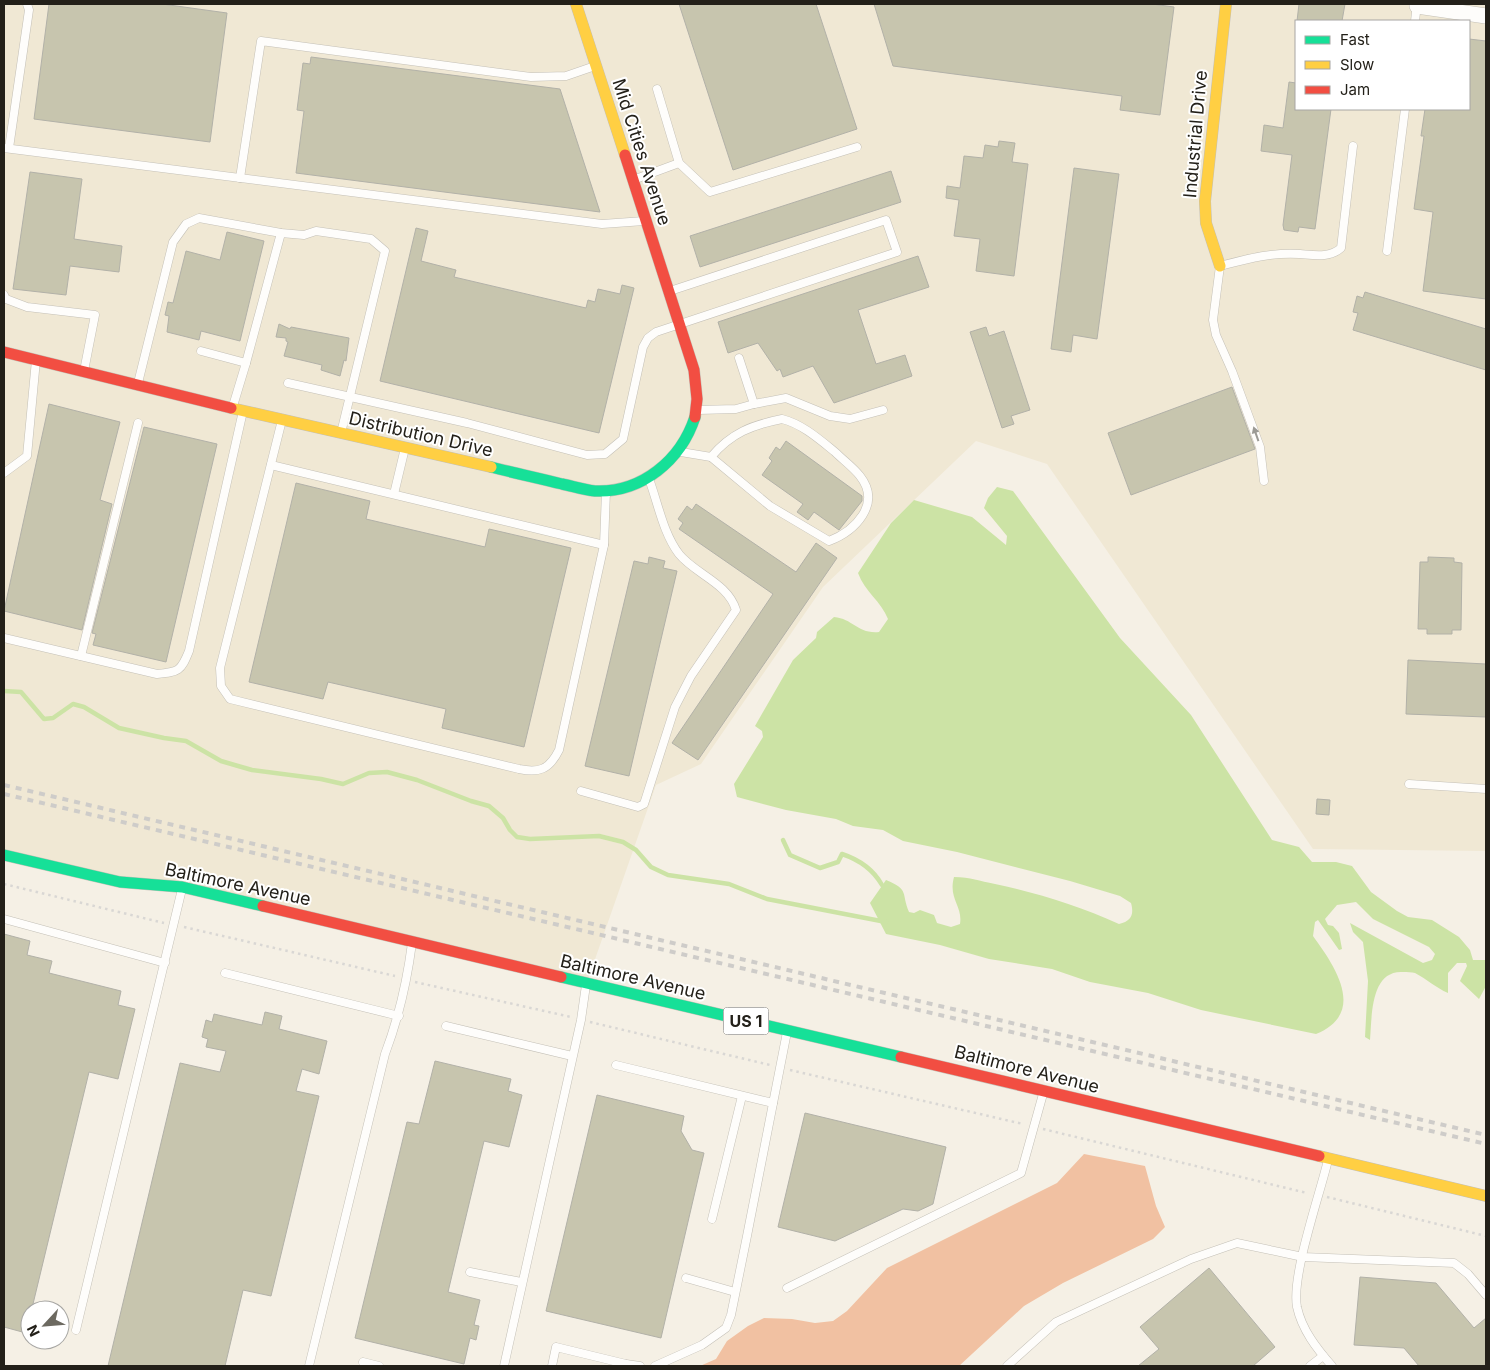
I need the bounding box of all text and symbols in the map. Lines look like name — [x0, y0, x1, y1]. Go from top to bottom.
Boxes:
legend — [1295, 20, 1470, 110]
text: Fast — [1340, 30, 1370, 49]
text: Slow — [1340, 55, 1374, 74]
street label: Industrial Drive — [1179, 69, 1211, 199]
street label: Mid Cities Avenue — [608, 76, 676, 228]
text: Jam — [1340, 80, 1370, 99]
street label: Distribution Drive — [347, 407, 495, 461]
one-way arrow — [1252, 426, 1259, 441]
street label: Baltimore Avenue — [163, 858, 313, 910]
street label: Baltimore Avenue — [558, 950, 708, 1004]
road number: US 1 — [724, 1008, 768, 1034]
street label: Baltimore Avenue — [952, 1041, 1102, 1097]
north arrow — [20, 1300, 70, 1350]
text: N — [23, 1322, 43, 1339]

